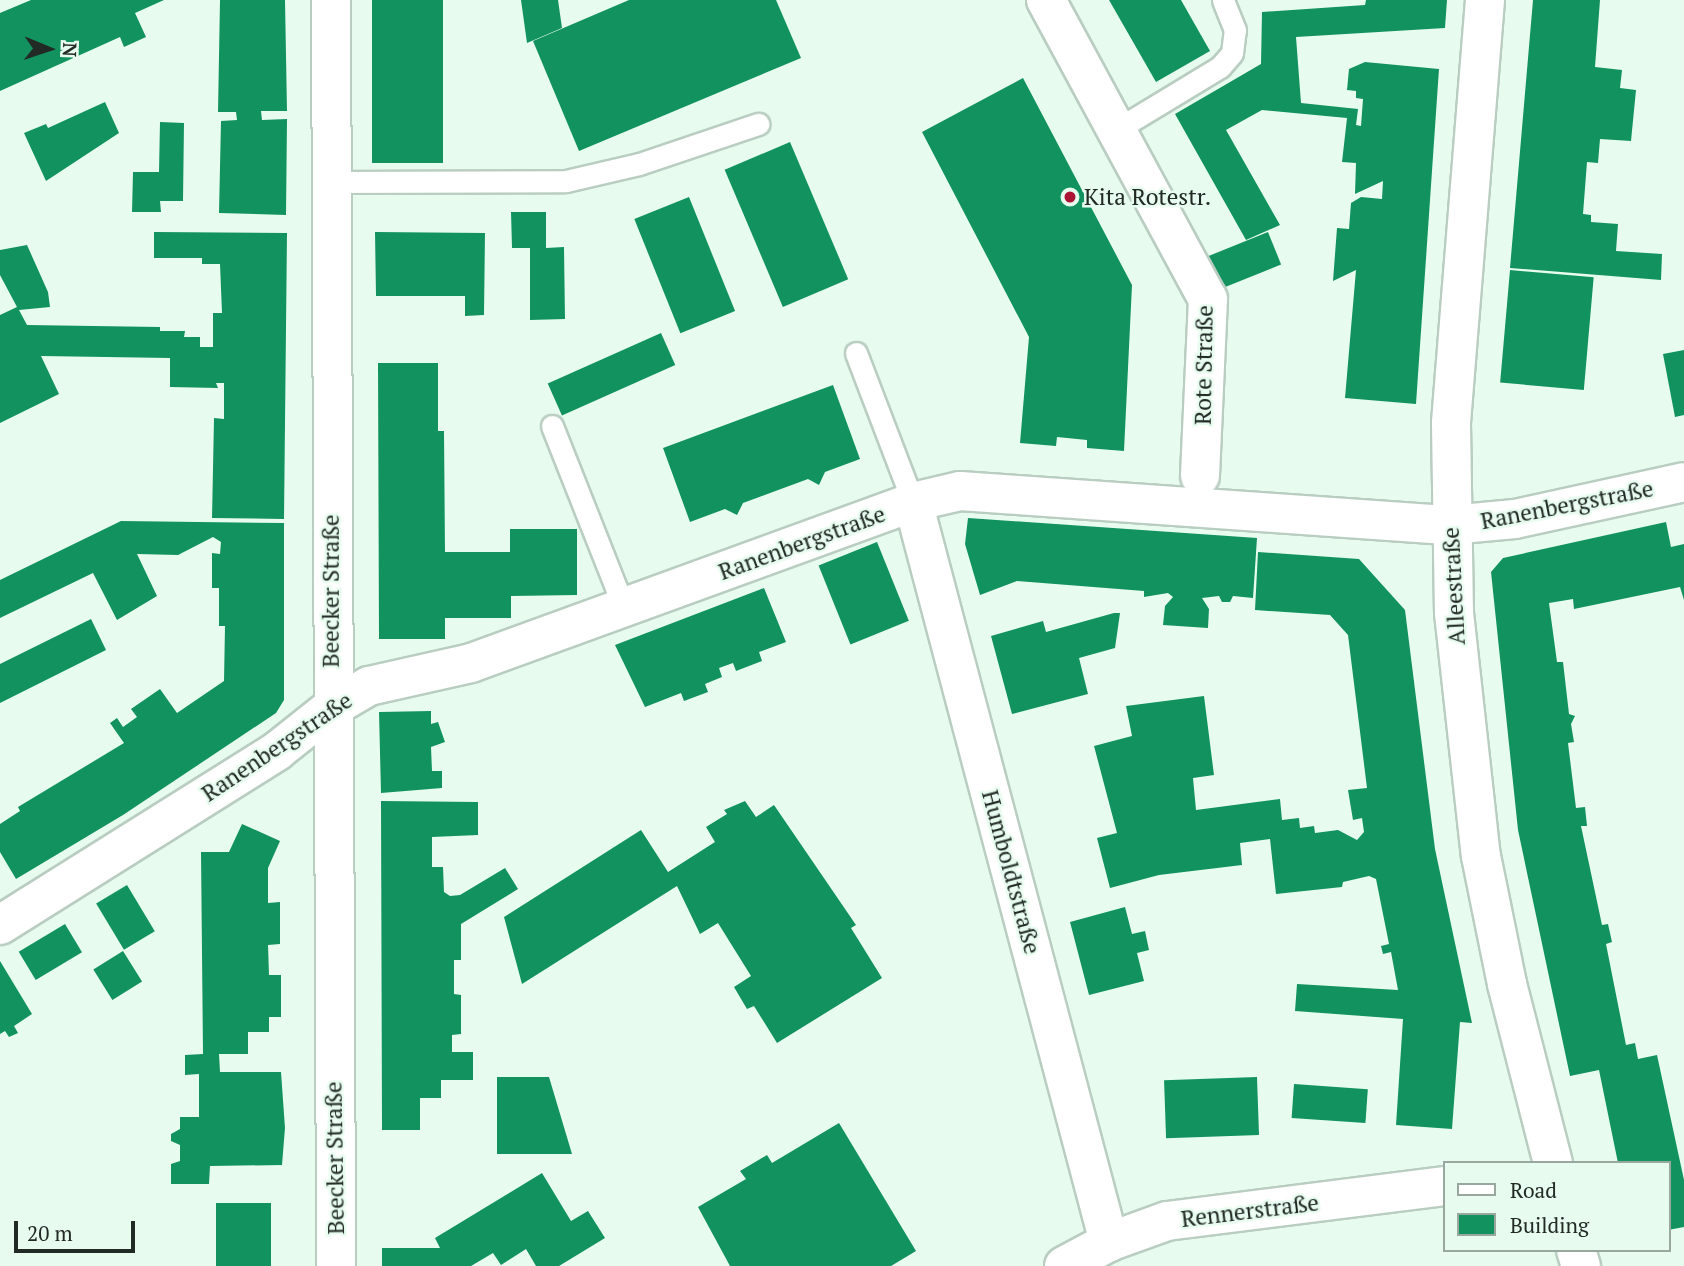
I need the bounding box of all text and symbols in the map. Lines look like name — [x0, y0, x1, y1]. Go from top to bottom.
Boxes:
north arrow — [14, 14, 84, 84]
text: N — [58, 42, 83, 57]
place label: Kita Rotestr. — [1084, 183, 1211, 211]
marker: Kita Rotestr. — [1062, 189, 1078, 205]
street label: Rote Straße — [1189, 305, 1219, 425]
street label: Ranenbergstraße — [1478, 475, 1656, 535]
street label: Ranenbergstraße — [715, 500, 889, 586]
street label: Beecker Straße — [317, 514, 345, 668]
street label: Alleestraße — [1437, 526, 1471, 646]
street label: Ranenbergstraße — [197, 687, 357, 807]
street label: Humboldtstraße — [976, 787, 1046, 957]
street label: Beecker Straße — [320, 1081, 350, 1235]
legend — [1442, 1161, 1670, 1252]
text: Road — [1510, 1176, 1557, 1204]
street label: Rennerstraße — [1179, 1189, 1321, 1233]
scale bar — [18, 1206, 138, 1250]
text: Building — [1510, 1211, 1589, 1239]
text: 20 m — [27, 1219, 73, 1247]

